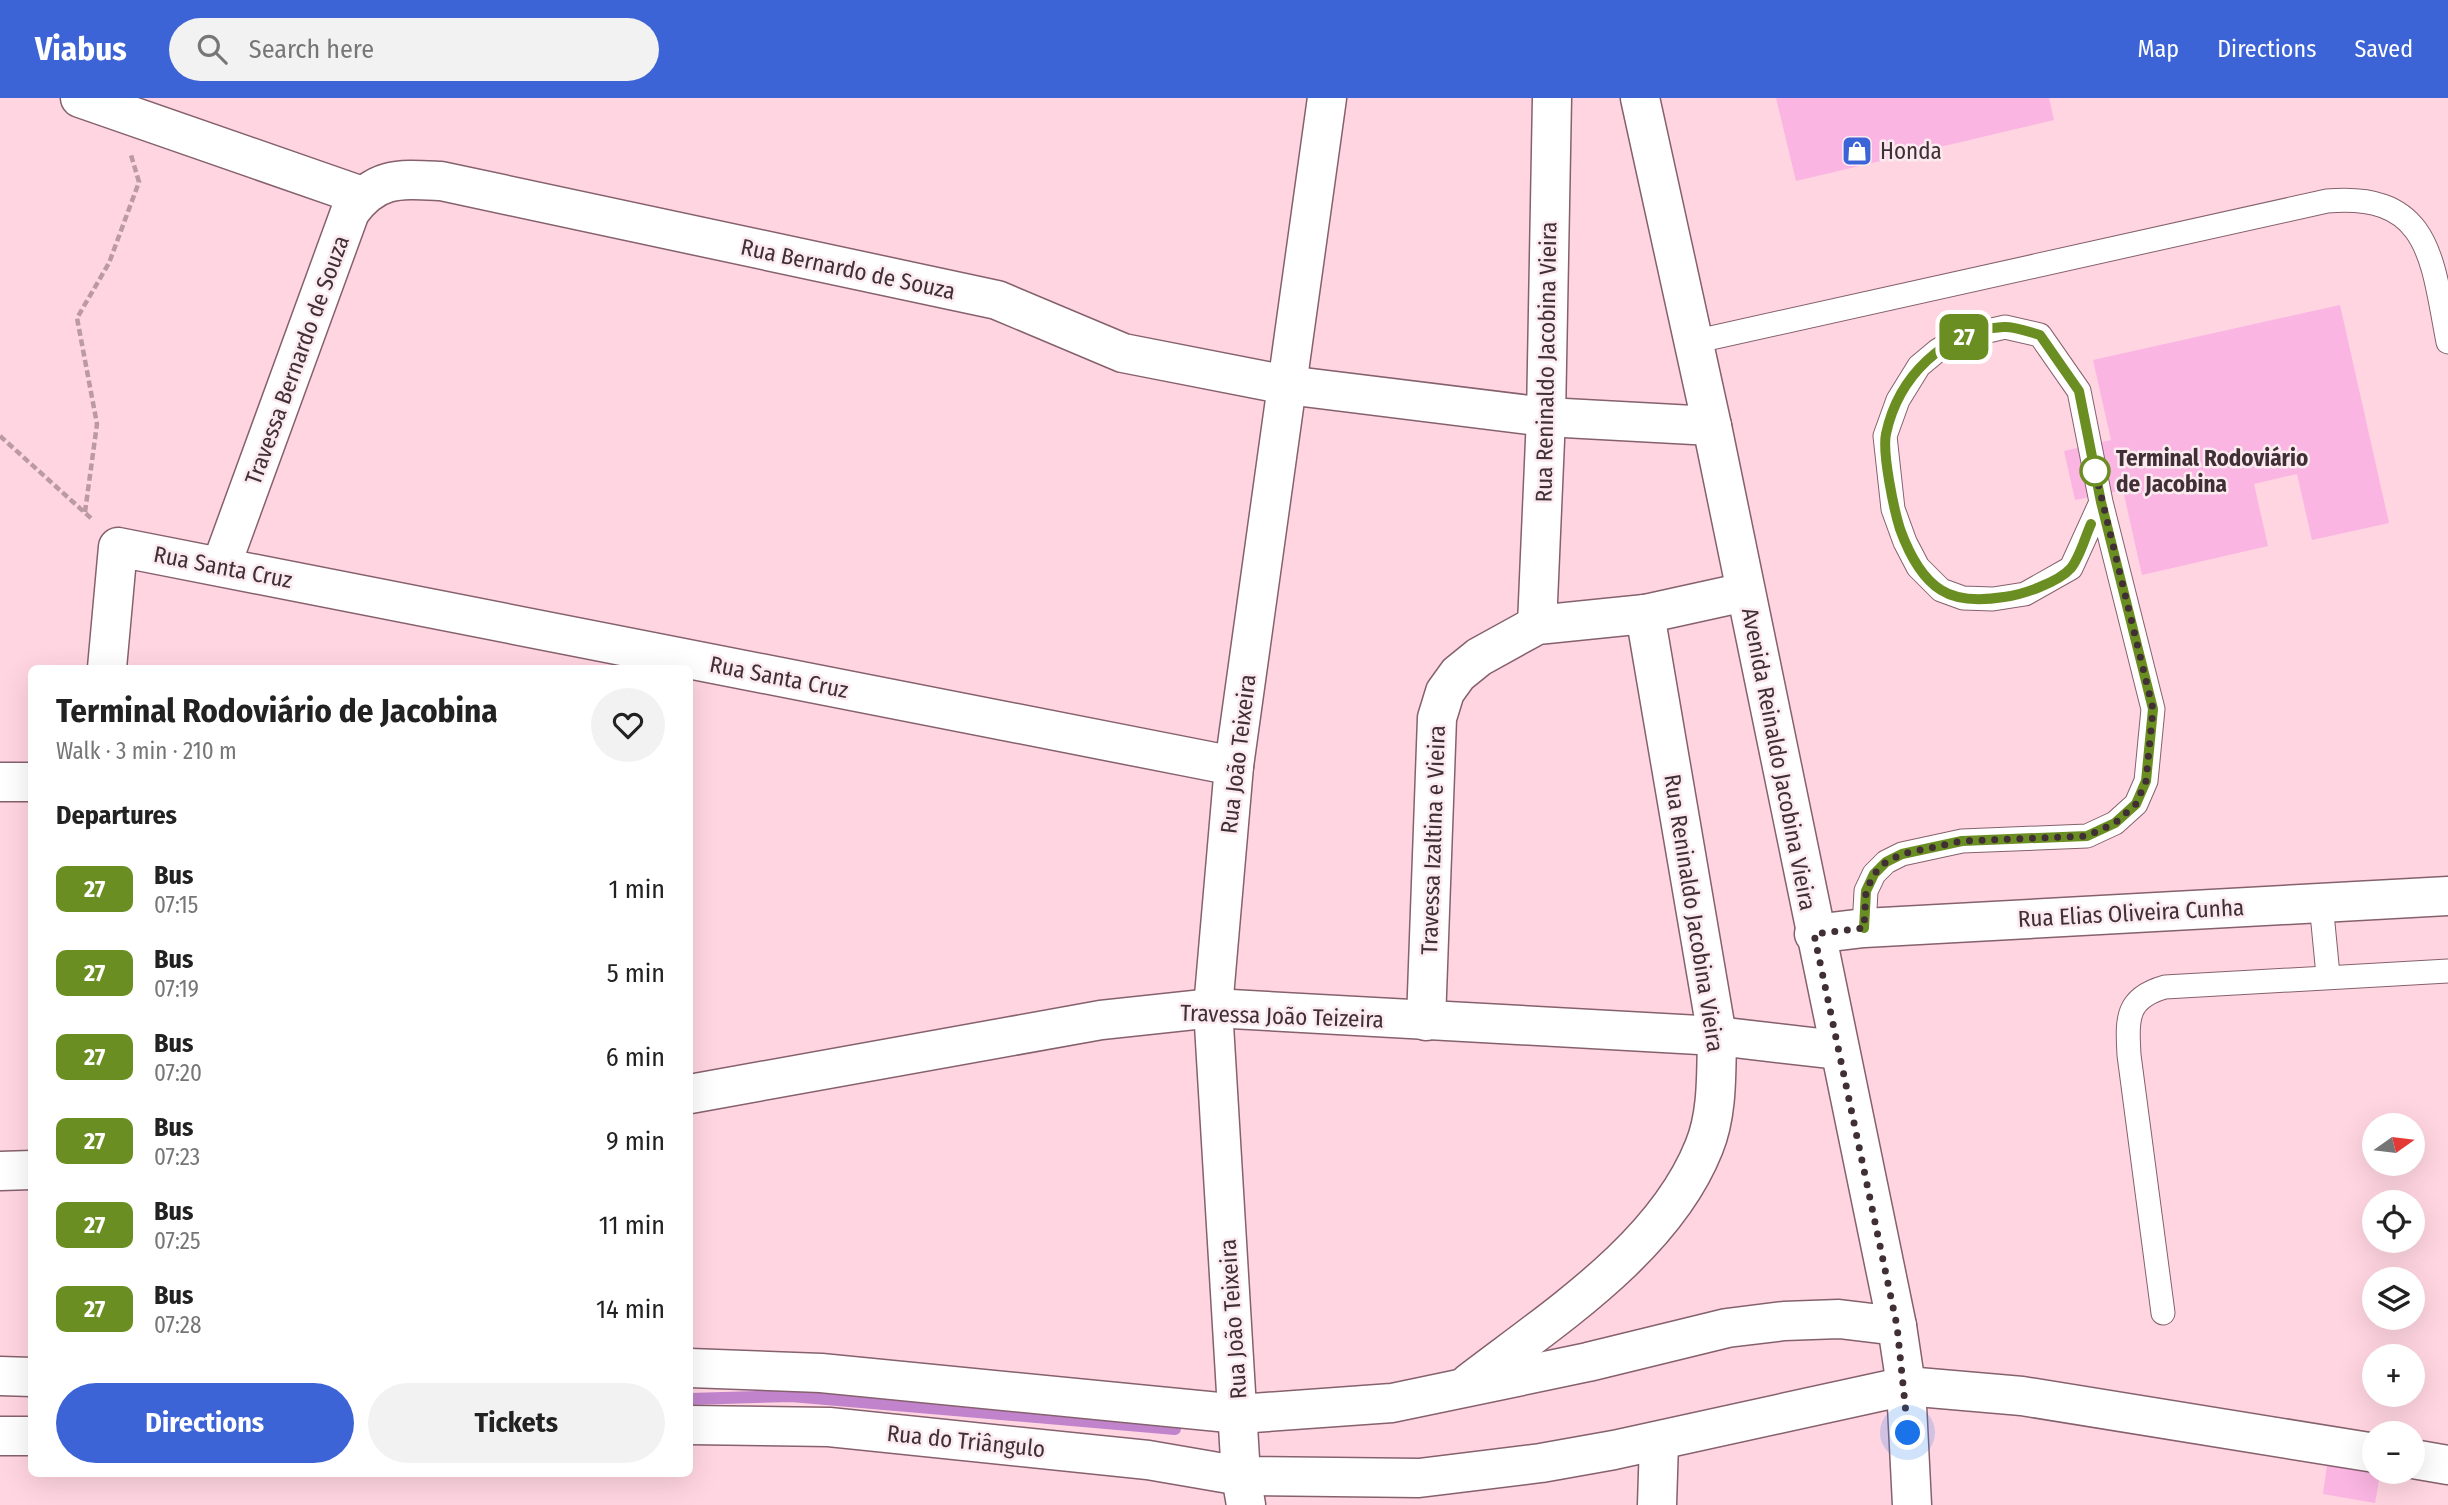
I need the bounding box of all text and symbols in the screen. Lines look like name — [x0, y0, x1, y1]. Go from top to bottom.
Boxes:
search box — [169, 18, 659, 81]
text: Viabus — [35, 29, 127, 69]
icon: search — [193, 30, 231, 68]
text: Search here — [249, 34, 374, 65]
text: Map — [2138, 35, 2179, 63]
text: Directions — [2217, 35, 2316, 63]
text: Saved — [2354, 35, 2413, 63]
shop icon: Honda — [1840, 134, 1874, 168]
place label: Honda — [1880, 137, 1942, 165]
street label: Rua Reninaldo Jacobina Vieira — [1530, 221, 1562, 503]
street label: Travessa Bernardo de Souza — [239, 232, 355, 488]
street label: Rua Bernardo de Souza — [738, 233, 958, 305]
line badge: 27 — [1932, 314, 1996, 360]
text: 27 — [1953, 323, 1975, 351]
place label: Terminal Rodoviário de Jacobina — [2116, 444, 2308, 498]
marker: Terminal Rodoviário de Jacobina — [2080, 456, 2110, 486]
street label: Rua Santa Cruz — [151, 540, 295, 594]
street label: Avenida Reinaldo Jacobina Vieira — [1736, 605, 1822, 913]
street label: Rua Santa Cruz — [707, 650, 851, 704]
street label: Rua João Teixeira — [1214, 673, 1262, 835]
button: heart — [591, 688, 665, 762]
text: Terminal Rodoviário de Jacobina — [56, 691, 498, 731]
street label: Travessa Izaltina e Vieira — [1415, 725, 1451, 955]
text: Walk · 3 min · 210 m — [56, 737, 237, 765]
street label: Rua Reninaldo Jacobina Vieira — [1658, 772, 1730, 1054]
text: Departures — [56, 800, 177, 831]
text: Bus — [154, 860, 193, 891]
text: 1 min — [609, 874, 665, 905]
text: 27 — [84, 875, 105, 903]
text: 07:15 — [154, 891, 198, 919]
street label: Rua Elias Oliveira Cunha — [2017, 893, 2245, 933]
text: Bus — [154, 944, 193, 975]
text: 5 min — [607, 958, 665, 989]
text: 27 — [84, 959, 105, 987]
text: 07:19 — [154, 975, 199, 1003]
street label: Travessa João Teizeira — [1180, 998, 1384, 1034]
text: Bus — [154, 1028, 193, 1059]
text: 6 min — [606, 1042, 665, 1073]
text: 27 — [84, 1043, 105, 1071]
text: 07:20 — [154, 1059, 202, 1087]
text: Bus — [154, 1112, 193, 1143]
north arrow — [2362, 1113, 2426, 1176]
map controls — [2362, 1113, 2425, 1484]
text: 9 min — [606, 1126, 665, 1157]
text: 27 — [84, 1127, 105, 1155]
text: 07:23 — [154, 1143, 200, 1171]
button: locate — [2362, 1190, 2425, 1253]
text: Bus — [154, 1196, 193, 1227]
text: 11 min — [599, 1210, 665, 1241]
text: 27 — [84, 1211, 105, 1239]
text: 07:25 — [154, 1227, 200, 1255]
street label: Rua João Teixeira — [1213, 1238, 1253, 1400]
button: layers — [2362, 1267, 2425, 1330]
text: Bus — [154, 1280, 193, 1311]
text: 14 min — [596, 1294, 665, 1325]
text: 27 — [84, 1295, 105, 1323]
text: 07:28 — [154, 1311, 201, 1339]
button: + — [2362, 1344, 2425, 1407]
button: Directions — [56, 1383, 354, 1463]
button: Tickets — [368, 1383, 665, 1463]
your location — [1890, 1415, 1925, 1450]
street label: Rua do Triângulo — [886, 1419, 1046, 1463]
button: − — [2362, 1421, 2425, 1484]

